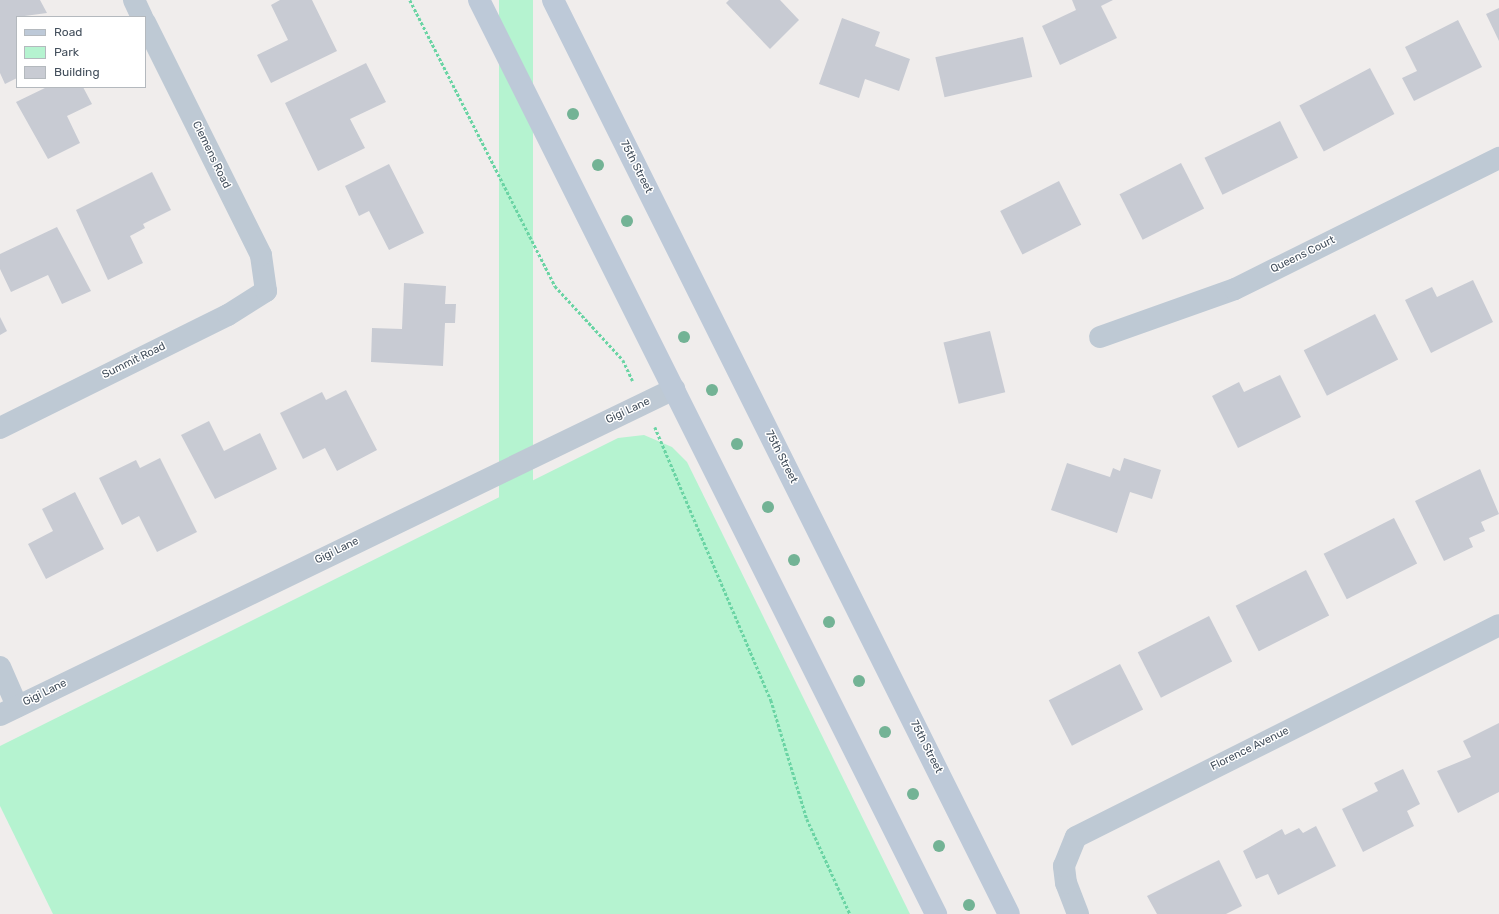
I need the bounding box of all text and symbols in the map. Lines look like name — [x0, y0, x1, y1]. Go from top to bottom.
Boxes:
legend — [16, 16, 146, 88]
text: Road — [54, 25, 82, 39]
text: Park — [54, 45, 79, 59]
text: Building — [54, 65, 100, 79]
street label: Clemens Road — [189, 119, 233, 191]
street label: 75th Street — [617, 138, 655, 196]
street label: Queens Court — [1269, 234, 1337, 276]
street label: Summit Road — [100, 340, 168, 382]
street label: Gigi Lane — [604, 395, 652, 427]
street label: 75th Street — [762, 428, 800, 486]
street label: Gigi Lane — [313, 535, 361, 567]
street label: Gigi Lane — [21, 677, 69, 709]
street label: 75th Street — [907, 718, 945, 776]
street label: Florence Avenue — [1209, 724, 1291, 774]

